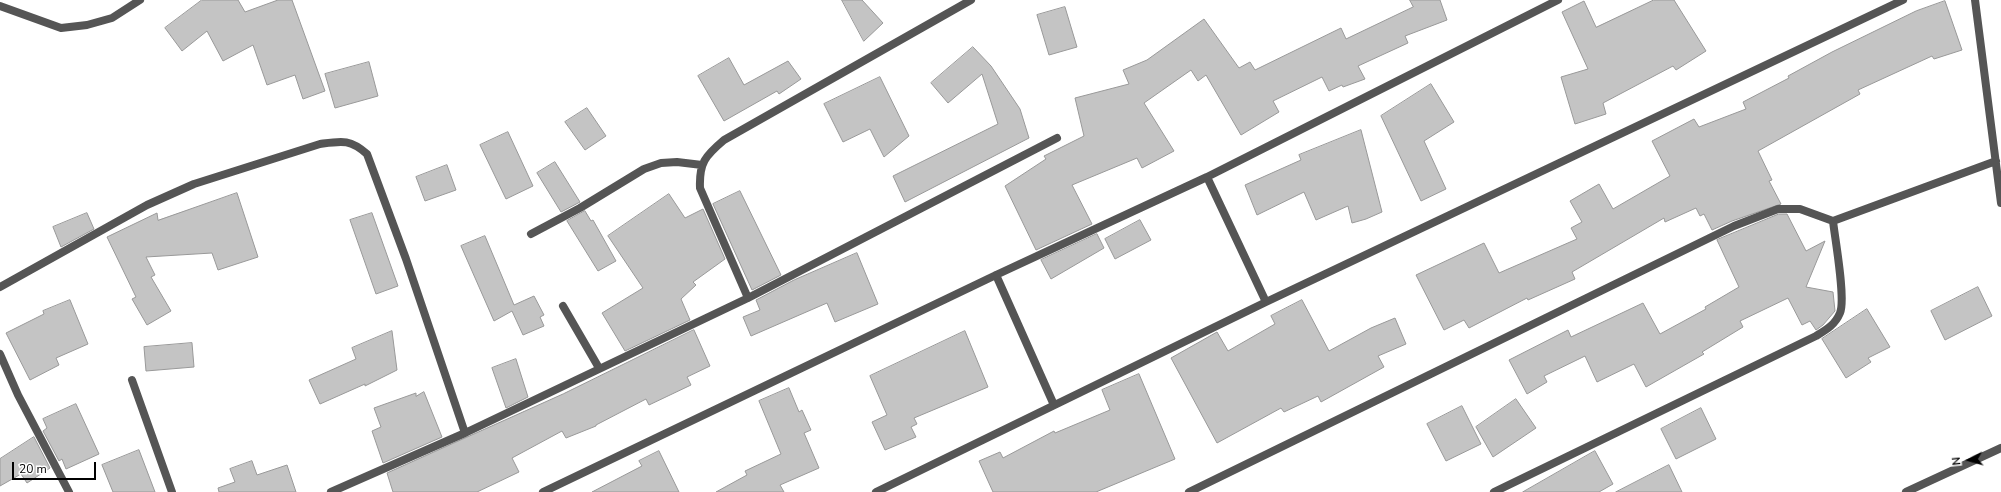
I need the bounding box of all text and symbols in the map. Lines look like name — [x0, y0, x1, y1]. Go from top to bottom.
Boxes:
north arrow — [1949, 440, 1989, 480]
scale bar — [14, 454, 98, 480]
text: N — [1949, 456, 1964, 466]
text: 20 m — [19, 461, 47, 477]

